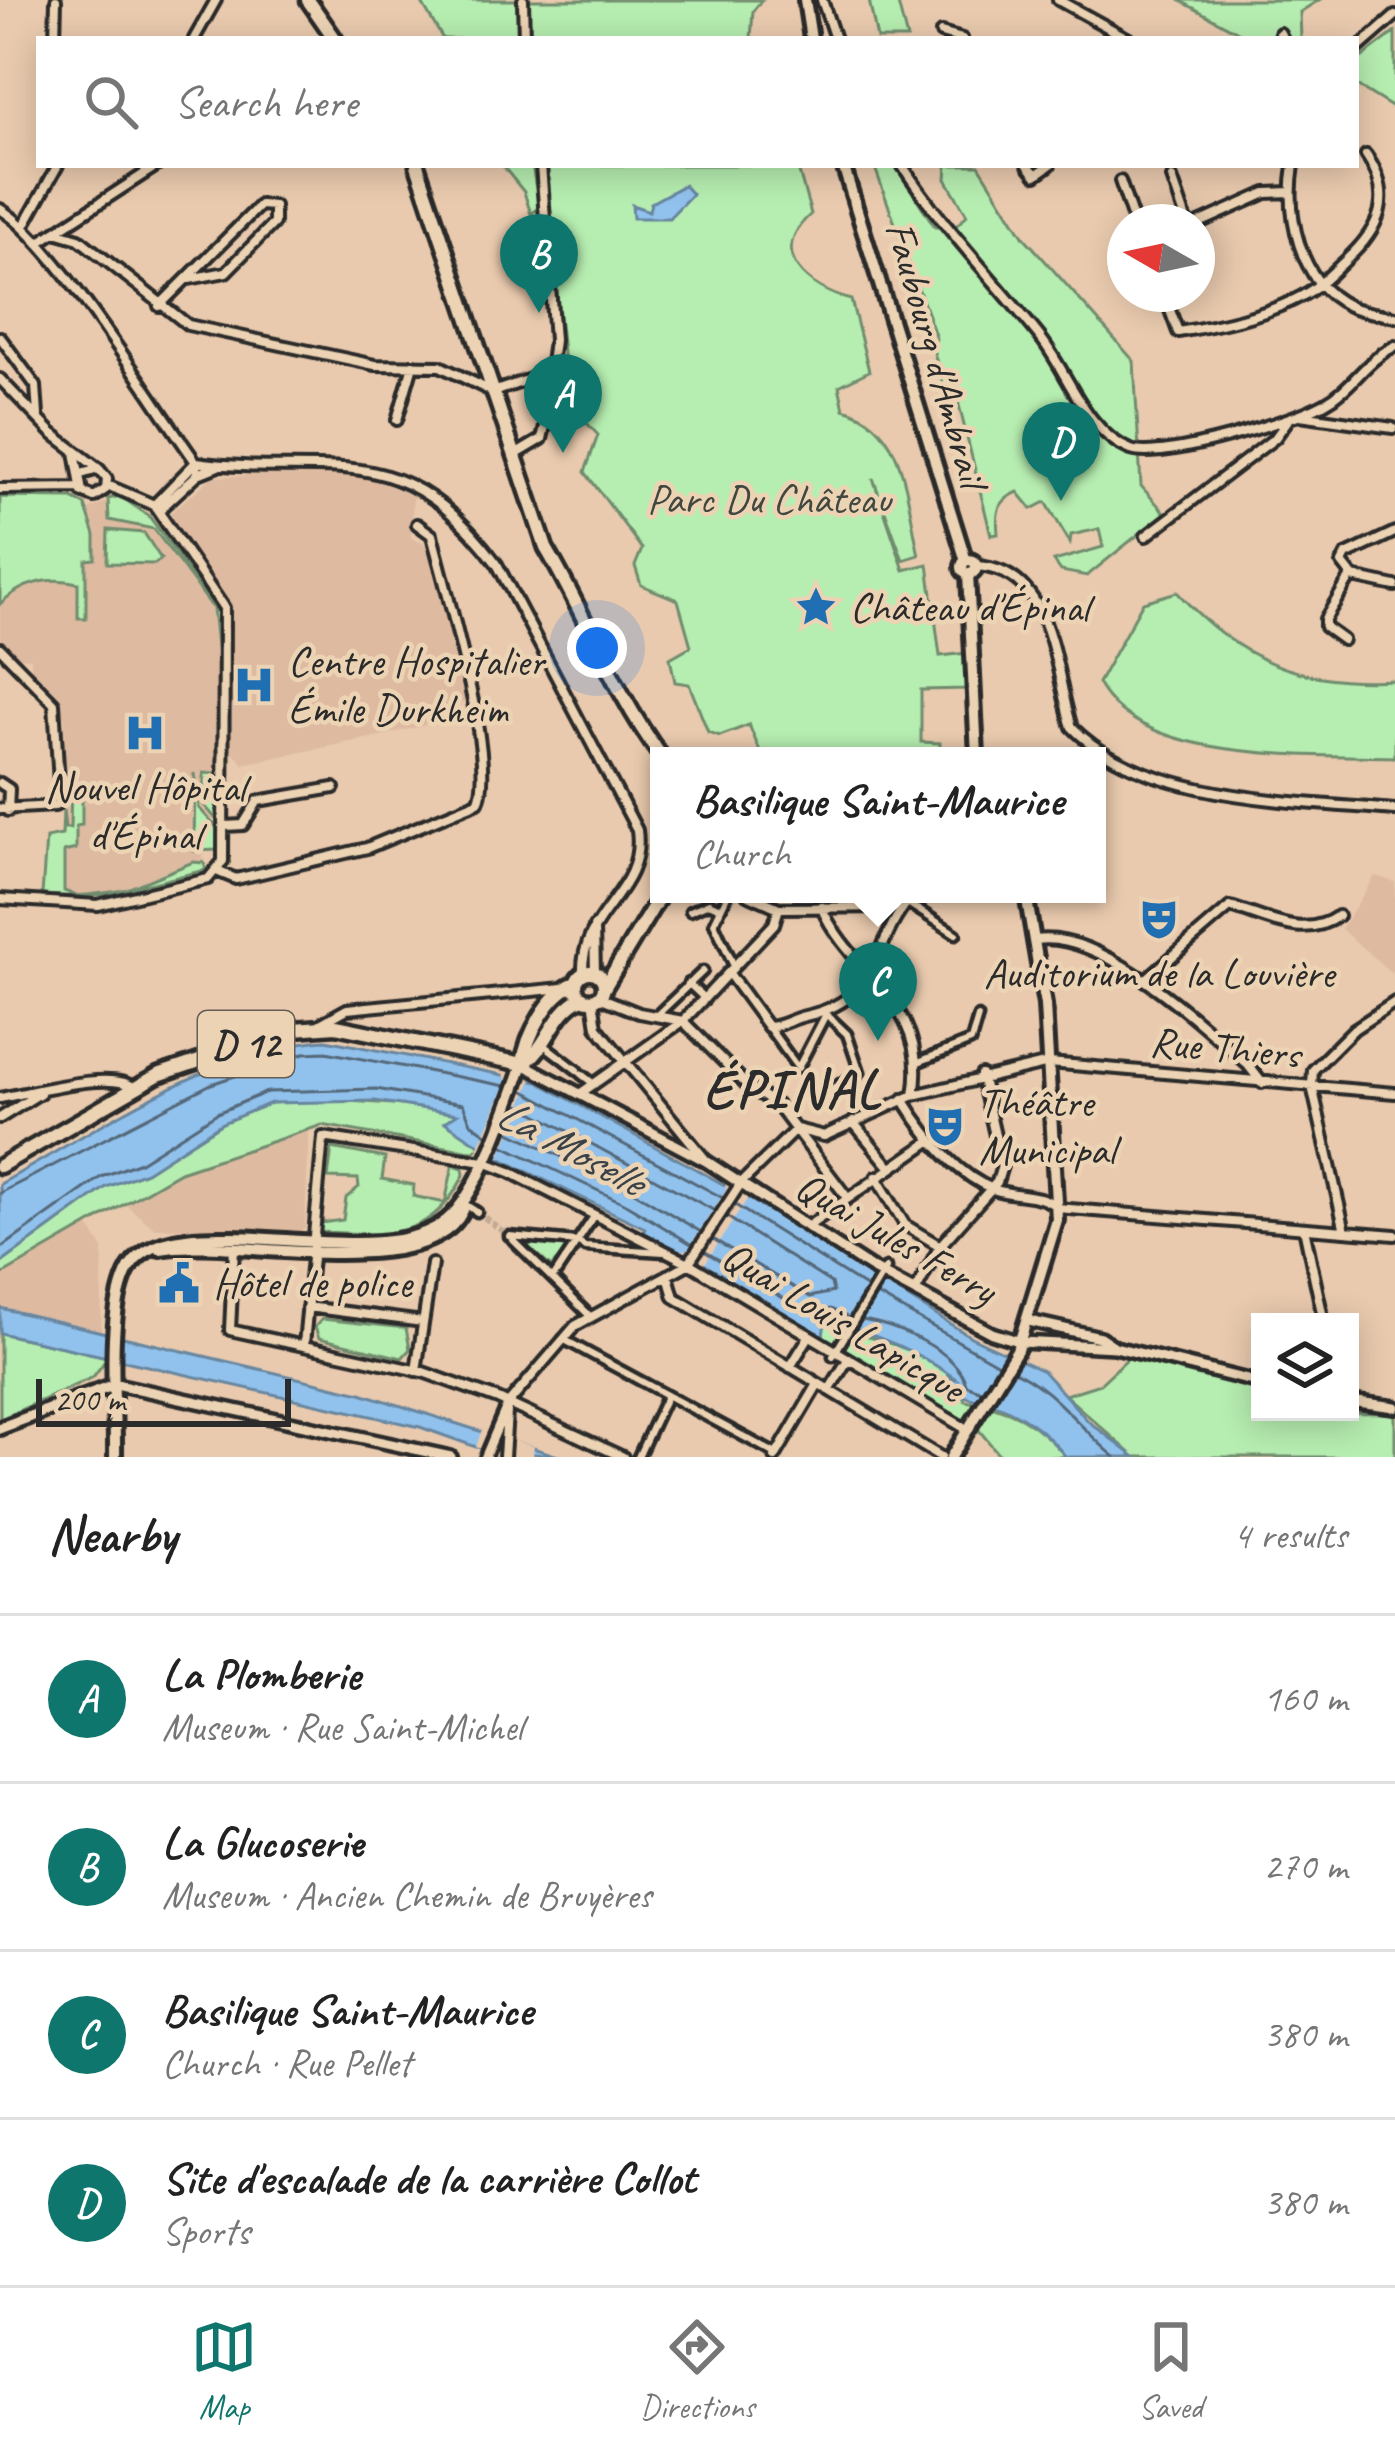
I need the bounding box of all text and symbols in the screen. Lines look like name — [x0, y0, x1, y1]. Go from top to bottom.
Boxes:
search box — [36, 36, 1359, 168]
icon: search — [78, 69, 144, 135]
text: Search here — [174, 74, 357, 131]
north arrow — [1107, 204, 1215, 312]
pin: B — [500, 214, 578, 313]
street label: Faubourg d'Ambrail — [873, 215, 1001, 499]
pin: A — [524, 354, 602, 453]
pin: D — [1022, 402, 1100, 501]
park label: Parc Du Château — [647, 473, 893, 526]
place label: Château d'Épinal — [850, 581, 1096, 634]
place icon: Château d'Épinal — [793, 584, 839, 630]
your location — [567, 618, 627, 678]
place label: Centre Hospitalier Émile Durkheim — [288, 635, 547, 736]
hospital icon: Centre Hospitalier Émile Durkheim — [231, 662, 277, 708]
hospital icon: Nouvel Hôpital d'Épinal — [122, 710, 168, 756]
popup — [650, 747, 1106, 903]
place label: Nouvel Hôpital d'Épinal — [45, 761, 252, 862]
text: Basilique Saint-Maurice — [693, 772, 1063, 829]
text: Church — [693, 829, 790, 878]
theatre icon: Auditorium de la Louvière — [1136, 896, 1182, 942]
pin: C — [839, 942, 917, 1041]
place label: Auditorium de la Louvière — [984, 947, 1337, 1000]
road number: D 12 — [198, 1011, 294, 1077]
street label: Rue Thiers — [1148, 1015, 1306, 1081]
district label: ÉPINAL — [704, 1055, 882, 1123]
place label: Théâtre Municipal — [979, 1076, 1122, 1177]
water label: La Moselle — [487, 1085, 659, 1212]
theatre icon: Théâtre Municipal — [922, 1103, 968, 1149]
street label: Quai Jules Ferry — [786, 1159, 1008, 1318]
street label: Quai Louis Lapicque — [712, 1229, 976, 1417]
place label: Hôtel de police — [213, 1257, 414, 1310]
public building icon: Hôtel de police — [156, 1260, 202, 1306]
map controls — [1251, 1313, 1359, 1421]
button: layers — [1251, 1313, 1359, 1421]
scale bar — [36, 1373, 291, 1426]
text: 200 m — [54, 1379, 125, 1421]
text: Nearby — [48, 1503, 176, 1567]
text: 4 results — [1233, 1511, 1347, 1560]
text: La Plomberie — [162, 1646, 361, 1703]
text: A — [77, 1674, 97, 1723]
text: 160 m — [1263, 1674, 1347, 1723]
text: Museum · Rue Saint-Michel — [162, 1703, 523, 1752]
text: La Glucoserie — [162, 1814, 363, 1871]
text: B — [77, 1842, 97, 1891]
text: 270 m — [1263, 1842, 1347, 1891]
text: Museum · Ancien Chemin de Bruyères — [162, 1871, 651, 1920]
text: Basilique Saint-Maurice — [162, 1982, 533, 2039]
text: C — [78, 2010, 96, 2059]
text: 380 m — [1263, 2010, 1347, 2059]
text: Church · Rue Pellet — [162, 2039, 411, 2088]
text: Site d'escalade de la carrière Collot — [162, 2150, 696, 2207]
text: D — [76, 2178, 98, 2227]
text: 380 m — [1263, 2178, 1347, 2227]
text: Sports — [162, 2207, 250, 2256]
tab: Map — [191, 2314, 257, 2428]
tab: Directions — [640, 2314, 755, 2428]
tab: Saved — [1138, 2314, 1204, 2428]

